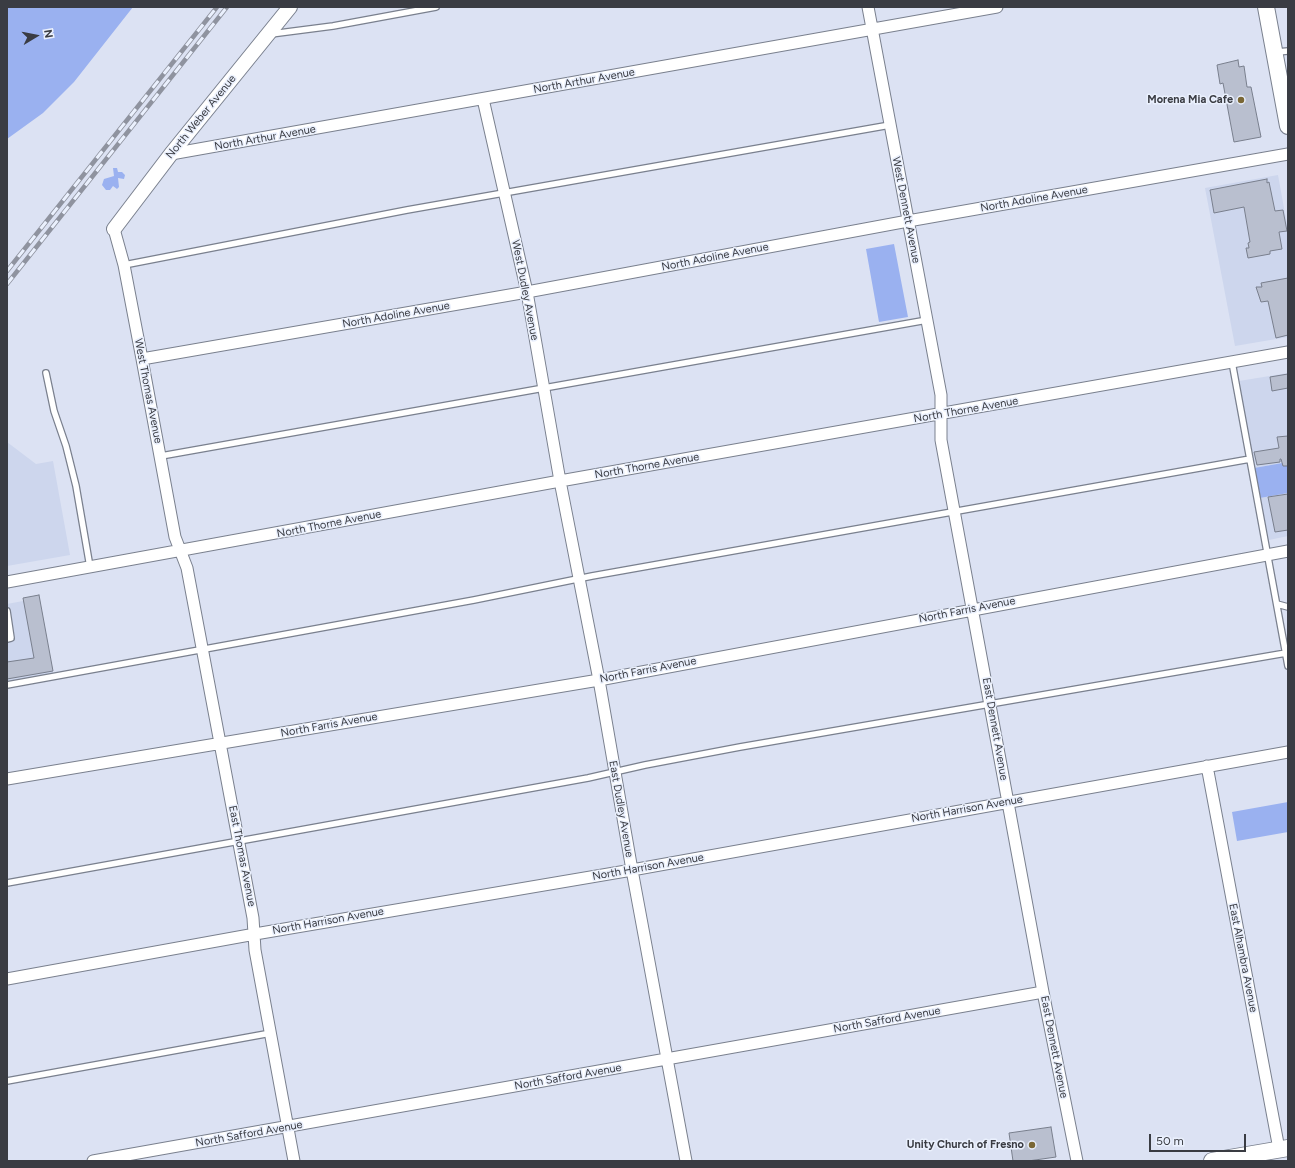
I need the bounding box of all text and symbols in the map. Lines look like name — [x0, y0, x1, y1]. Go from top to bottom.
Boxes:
north arrow — [16, 16, 56, 56]
text: N — [41, 28, 55, 39]
street label: North Arthur Avenue — [532, 66, 636, 96]
street label: North Weber Avenue — [163, 73, 239, 161]
place label: Morena Mia Cafe — [1147, 93, 1233, 107]
marker: Morena Mia Cafe — [1236, 95, 1246, 105]
street label: North Arthur Avenue — [213, 123, 317, 153]
street label: West Dennett Avenue — [889, 156, 923, 264]
street label: North Adoline Avenue — [979, 183, 1089, 215]
street label: West Dudley Avenue — [509, 239, 541, 341]
street label: North Adoline Avenue — [660, 240, 770, 274]
street label: North Adoline Avenue — [341, 299, 451, 331]
street label: West Thomas Avenue — [131, 337, 165, 445]
street label: North Thorne Avenue — [913, 394, 1019, 426]
street label: North Thorne Avenue — [594, 450, 700, 482]
street label: North Thorne Avenue — [276, 507, 382, 541]
street label: North Farris Avenue — [918, 594, 1016, 626]
street label: North Farris Avenue — [599, 654, 697, 686]
street label: East Dennett Avenue — [979, 677, 1011, 781]
street label: North Farris Avenue — [280, 710, 378, 740]
street label: East Dudley Avenue — [606, 759, 636, 859]
street label: North Harrison Avenue — [910, 793, 1024, 825]
street label: East Thomas Avenue — [226, 804, 258, 908]
street label: North Harrison Avenue — [591, 851, 705, 883]
street label: East Alhambra Avenue — [1226, 902, 1260, 1014]
street label: North Harrison Avenue — [271, 905, 385, 937]
street label: East Dennett Avenue — [1038, 995, 1070, 1099]
street label: North Safford Avenue — [832, 1004, 942, 1036]
street label: North Safford Avenue — [513, 1061, 623, 1093]
street label: North Safford Avenue — [194, 1118, 304, 1150]
scale bar — [1151, 1126, 1248, 1152]
text: 50 m — [1156, 1134, 1184, 1148]
place label: Unity Church of Fresno — [907, 1138, 1024, 1152]
marker: Unity Church of Fresno — [1027, 1140, 1037, 1150]

